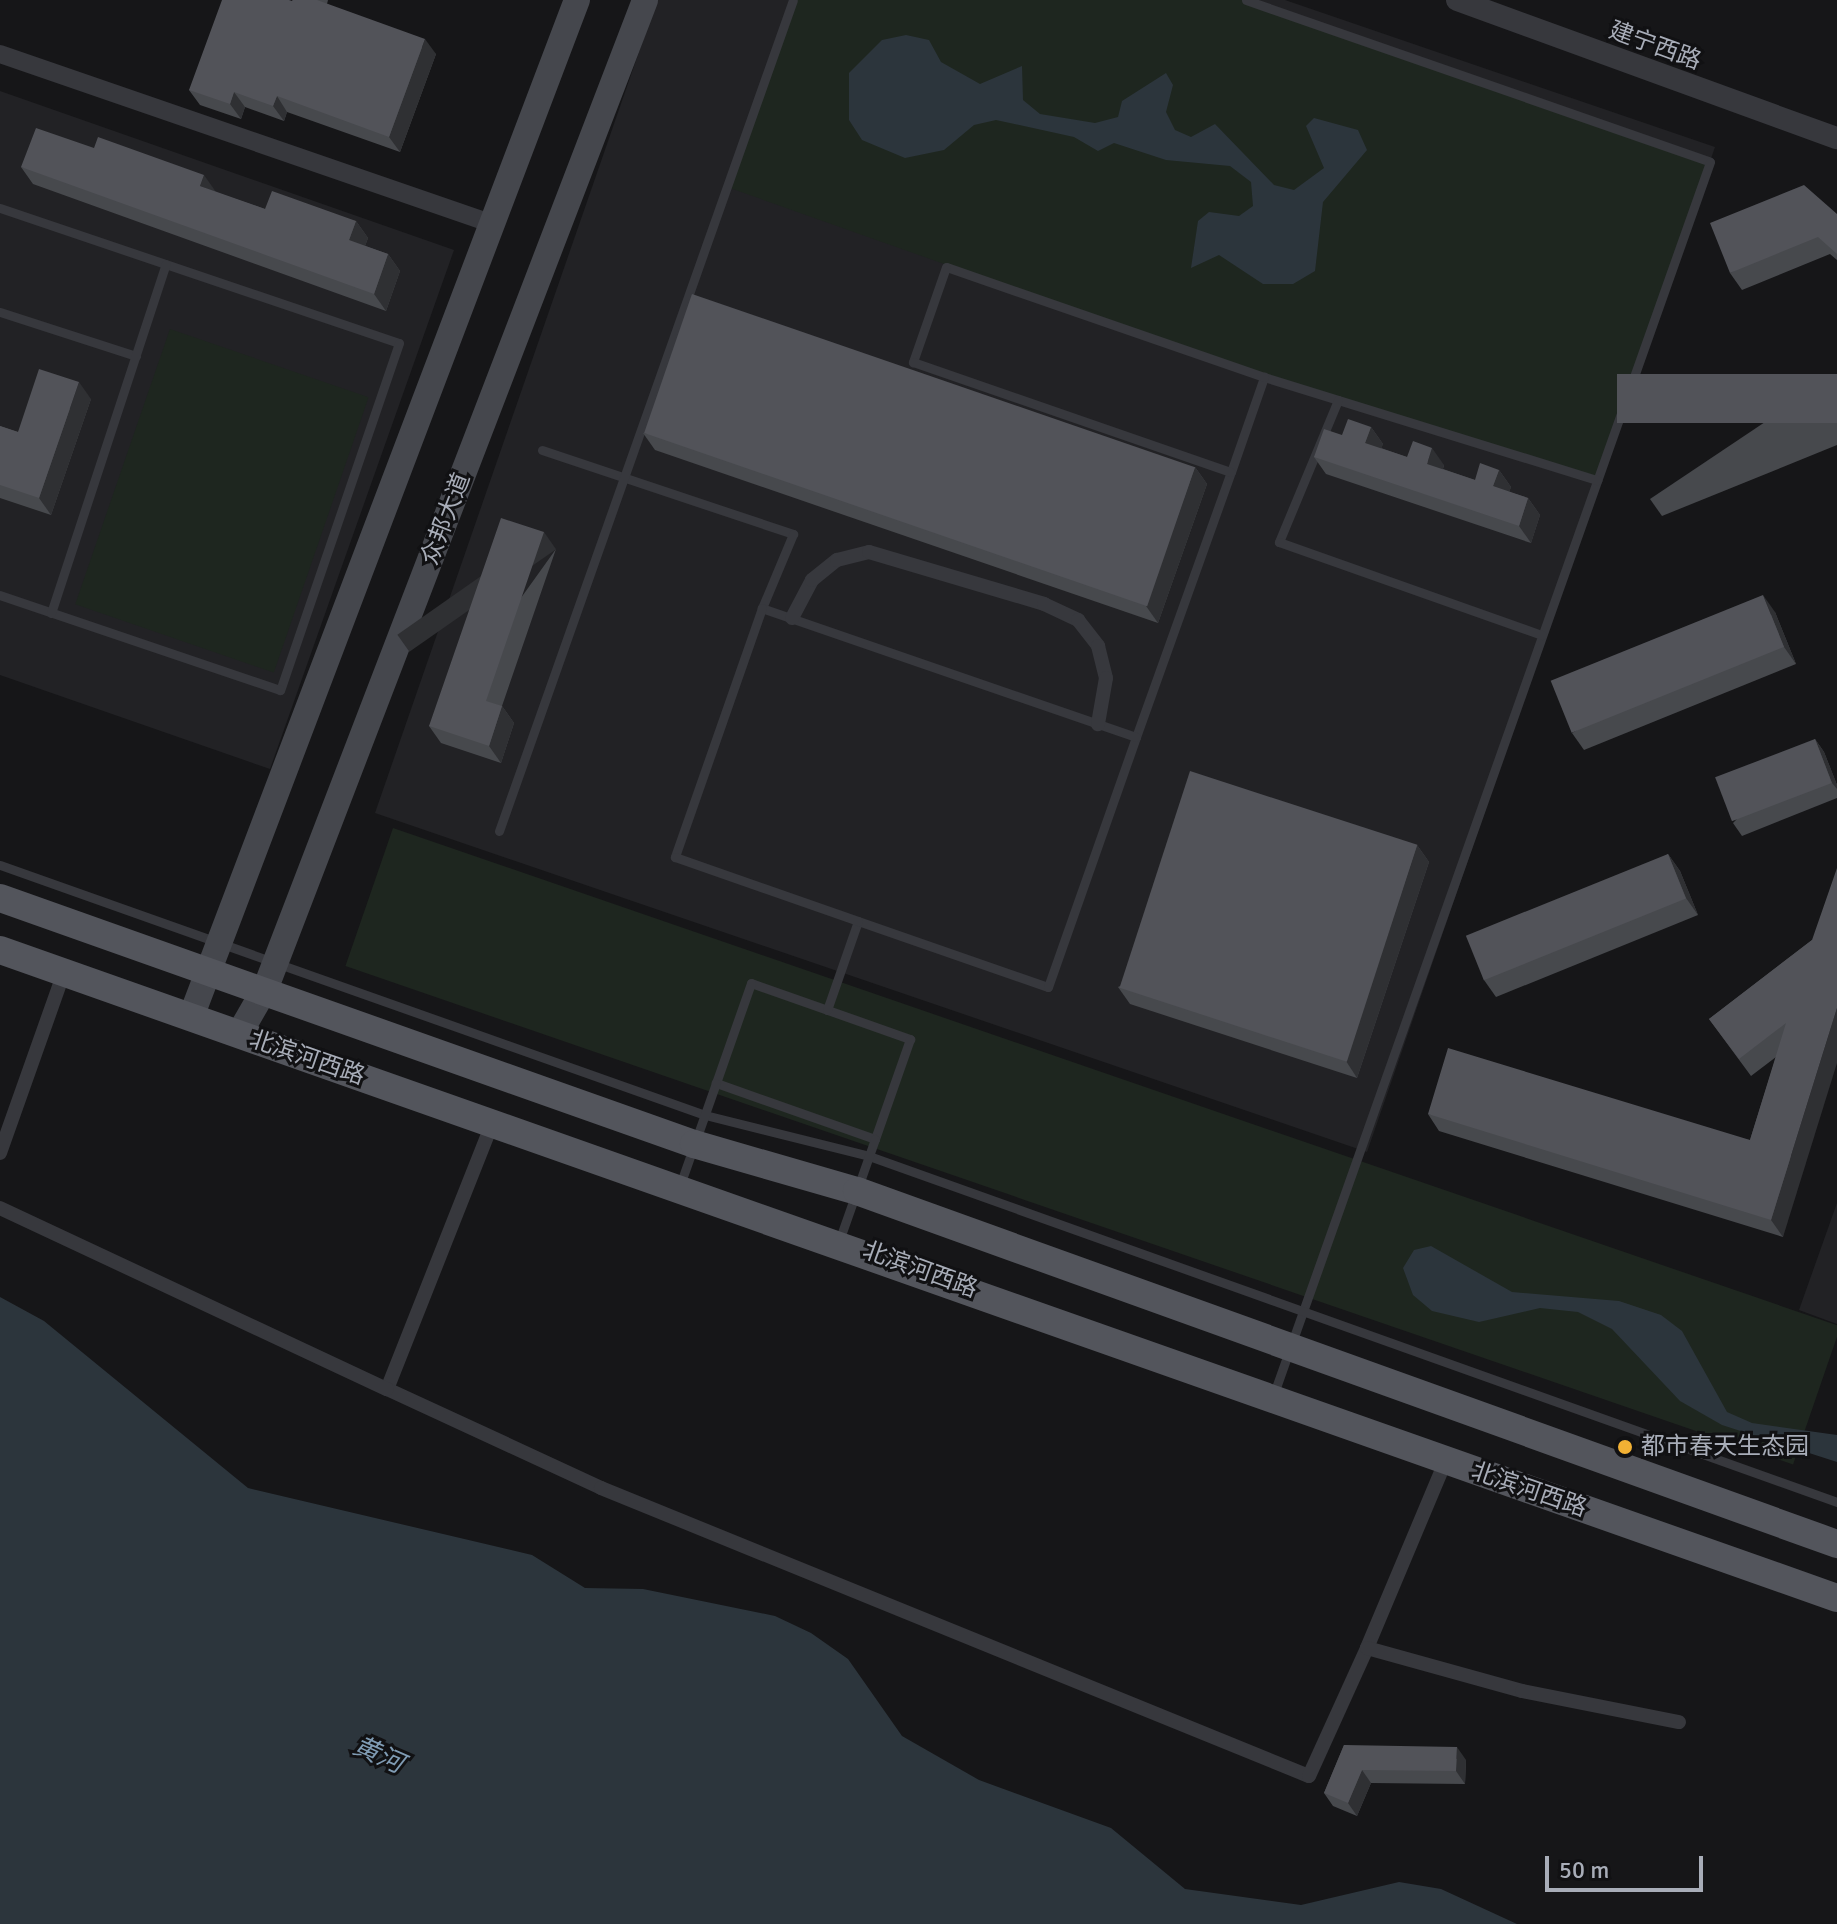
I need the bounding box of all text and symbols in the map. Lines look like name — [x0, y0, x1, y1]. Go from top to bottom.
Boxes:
street label: 建宁西路 — [1605, 16, 1705, 76]
street label: 众邦大道 — [415, 469, 477, 569]
street label: 北滨河西路 — [246, 1025, 368, 1091]
street label: 北滨河西路 — [859, 1236, 981, 1304]
place label: 都市春天生态园 — [1641, 1433, 1809, 1461]
marker: 都市春天生态园 — [1616, 1438, 1634, 1456]
street label: 北滨河西路 — [1468, 1457, 1590, 1523]
water label: 黄河 — [348, 1731, 408, 1781]
scale bar — [1549, 1840, 1707, 1890]
text: 50 m — [1559, 1855, 1609, 1885]

